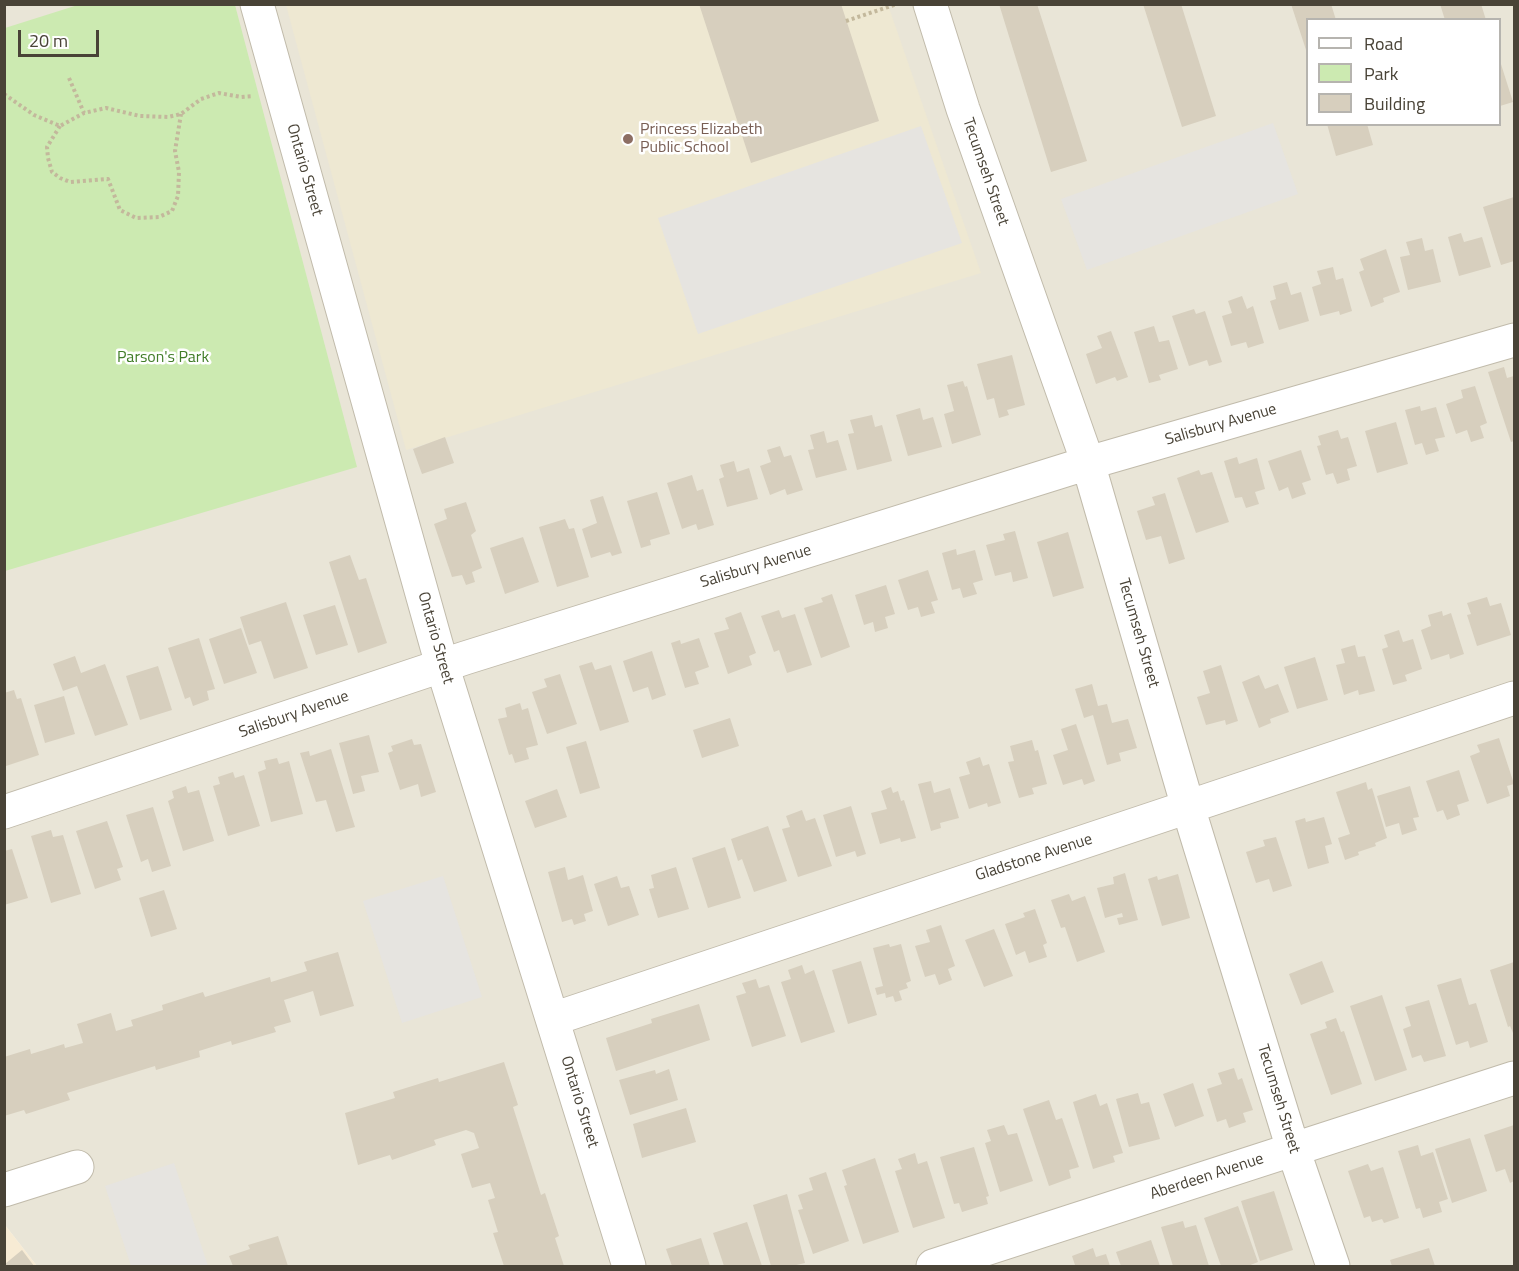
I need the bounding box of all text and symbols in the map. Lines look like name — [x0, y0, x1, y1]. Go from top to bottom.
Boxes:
scale bar — [21, 18, 102, 56]
legend — [1306, 18, 1501, 126]
text: 20 m — [29, 27, 68, 54]
text: Road — [1364, 30, 1403, 57]
text: Park — [1364, 60, 1398, 87]
text: Building — [1364, 90, 1425, 117]
street label: Tecumseh Street — [958, 116, 1012, 228]
place label: Princess Elizabeth Public School — [640, 120, 762, 158]
street label: Ontario Street — [282, 122, 326, 218]
marker: Princess Elizabeth Public School — [621, 132, 635, 146]
park label: Parson's Park — [117, 348, 209, 368]
street label: Salisbury Avenue — [1163, 400, 1279, 450]
street label: Salisbury Avenue — [698, 541, 814, 593]
street label: Tecumseh Street — [1113, 576, 1163, 690]
street label: Ontario Street — [413, 590, 457, 686]
street label: Salisbury Avenue — [236, 687, 352, 743]
street label: Gladstone Avenue — [973, 830, 1095, 886]
street label: Tecumseh Street — [1252, 1042, 1304, 1156]
street label: Ontario Street — [556, 1054, 602, 1150]
street label: Aberdeen Avenue — [1148, 1150, 1266, 1204]

